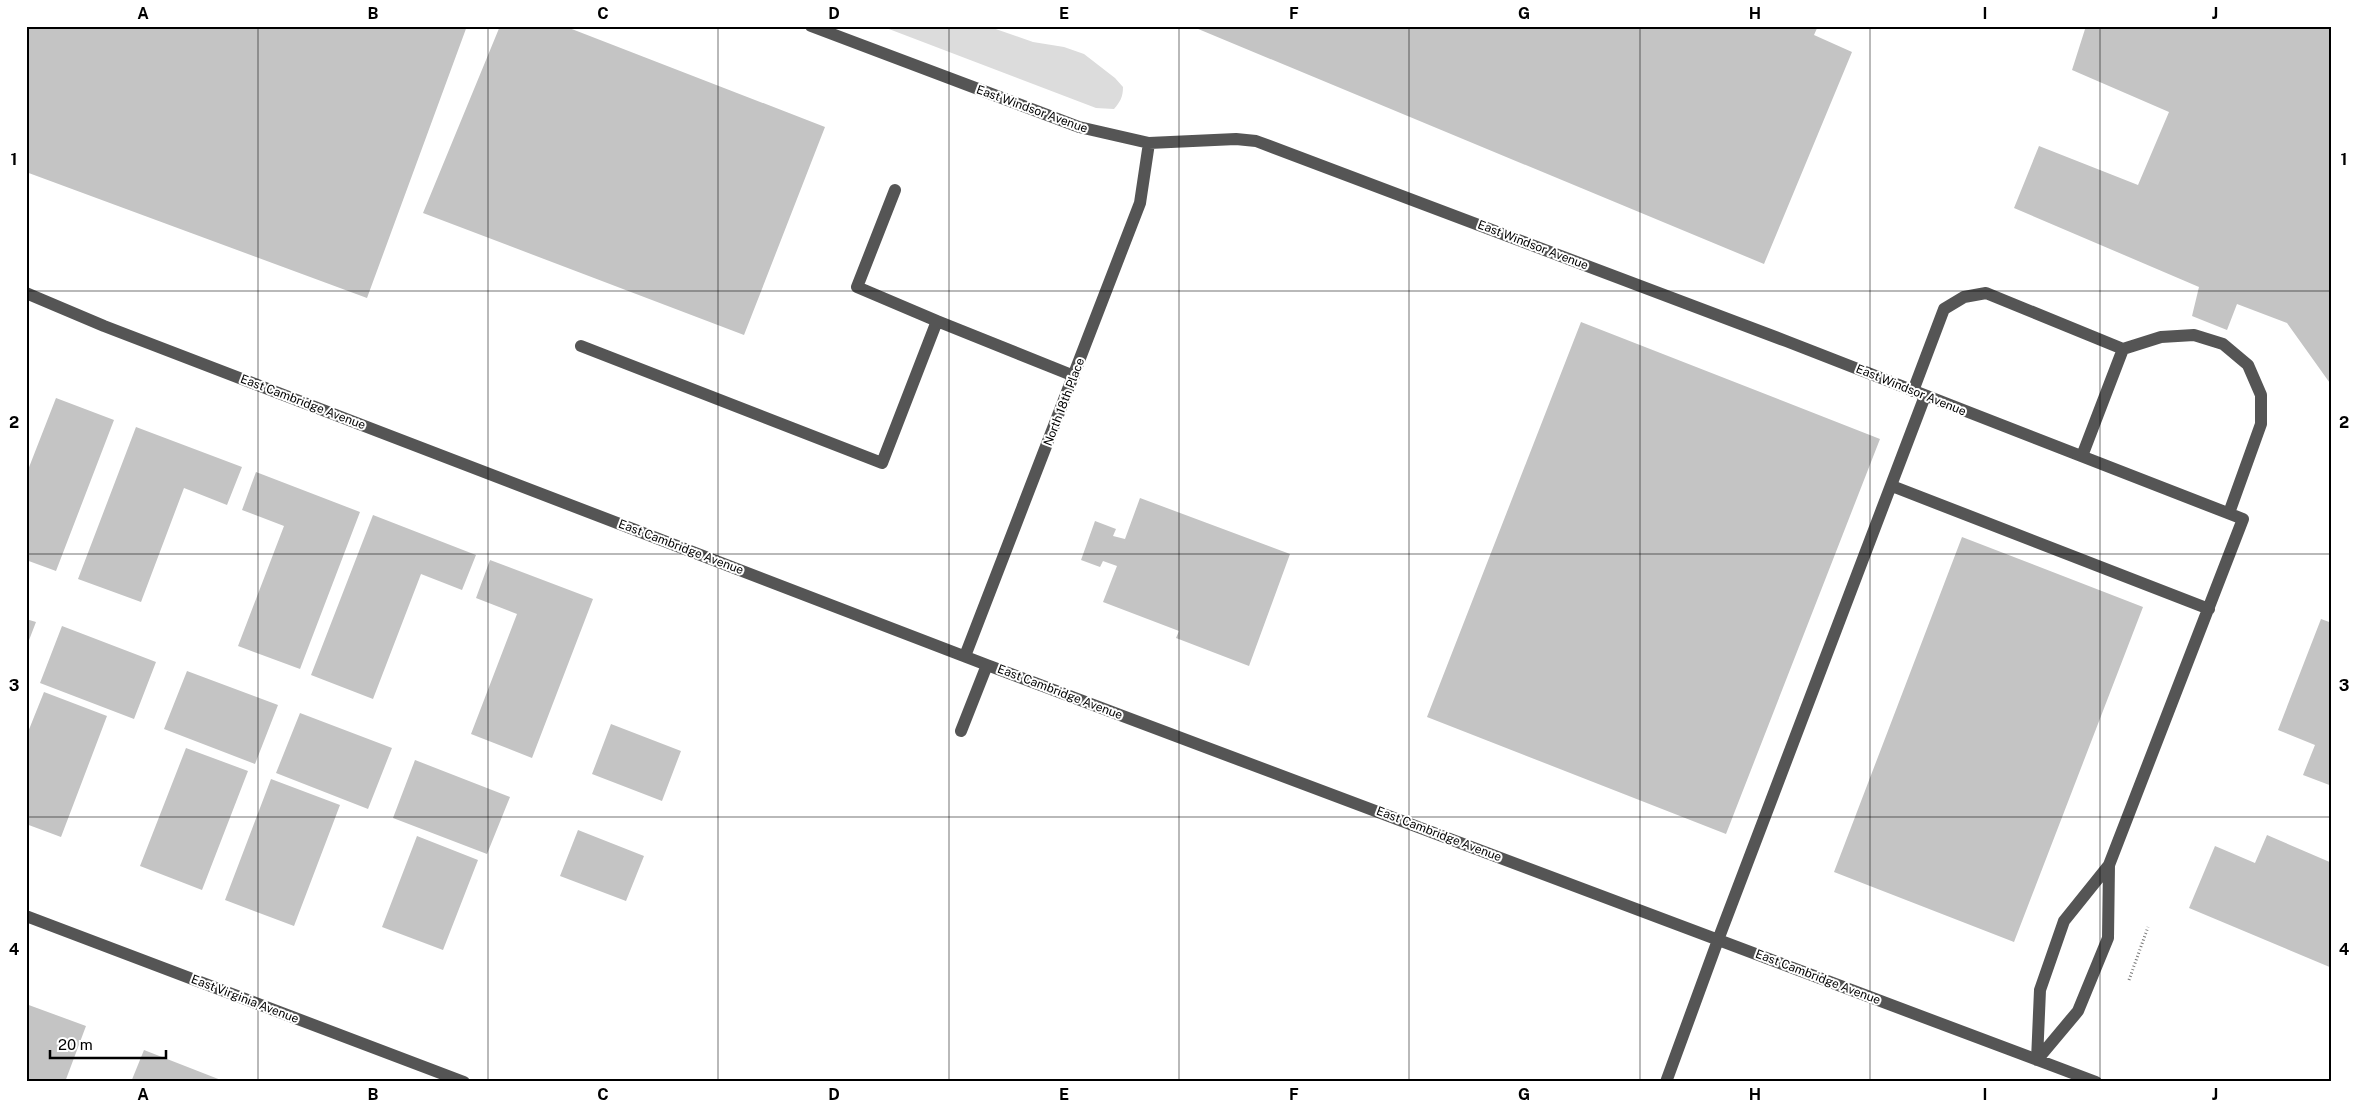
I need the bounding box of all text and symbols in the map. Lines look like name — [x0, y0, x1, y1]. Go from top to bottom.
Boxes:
text: A — [137, 4, 149, 23]
text: B — [368, 4, 379, 23]
text: C — [597, 4, 609, 23]
text: D — [828, 4, 840, 23]
text: E — [1059, 4, 1069, 23]
text: F — [1289, 4, 1299, 23]
text: G — [1518, 4, 1530, 23]
text: H — [1749, 4, 1761, 23]
text: I — [1983, 4, 1987, 23]
text: J — [2212, 4, 2218, 23]
street label: East Windsor Avenue — [974, 82, 1090, 136]
text: 1 — [11, 150, 17, 169]
text: 1 — [2341, 150, 2347, 169]
street label: East Windsor Avenue — [1476, 217, 1591, 273]
street label: North 18th Place — [1041, 356, 1087, 448]
street label: East Windsor Avenue — [1854, 362, 1968, 419]
street label: East Cambridge Avenue — [239, 372, 368, 432]
text: 2 — [9, 413, 19, 432]
text: 2 — [2339, 413, 2349, 432]
street label: East Cambridge Avenue — [617, 517, 746, 577]
street label: East Cambridge Avenue — [996, 662, 1125, 722]
text: 3 — [9, 676, 19, 695]
text: 3 — [2339, 676, 2349, 695]
street label: East Cambridge Avenue — [1375, 804, 1504, 864]
text: 4 — [9, 940, 20, 959]
text: 4 — [2339, 940, 2350, 959]
street label: East Cambridge Avenue — [1754, 947, 1883, 1007]
street label: East Virginia Avenue — [189, 972, 301, 1026]
scale bar — [50, 1028, 166, 1060]
text: 20 m — [58, 1036, 93, 1053]
text: A — [137, 1085, 149, 1104]
text: B — [368, 1085, 379, 1104]
text: C — [597, 1085, 609, 1104]
text: D — [828, 1085, 840, 1104]
text: E — [1059, 1085, 1069, 1104]
text: F — [1289, 1085, 1299, 1104]
text: G — [1518, 1085, 1530, 1104]
text: H — [1749, 1085, 1761, 1104]
text: I — [1983, 1085, 1987, 1104]
text: J — [2212, 1085, 2218, 1104]

